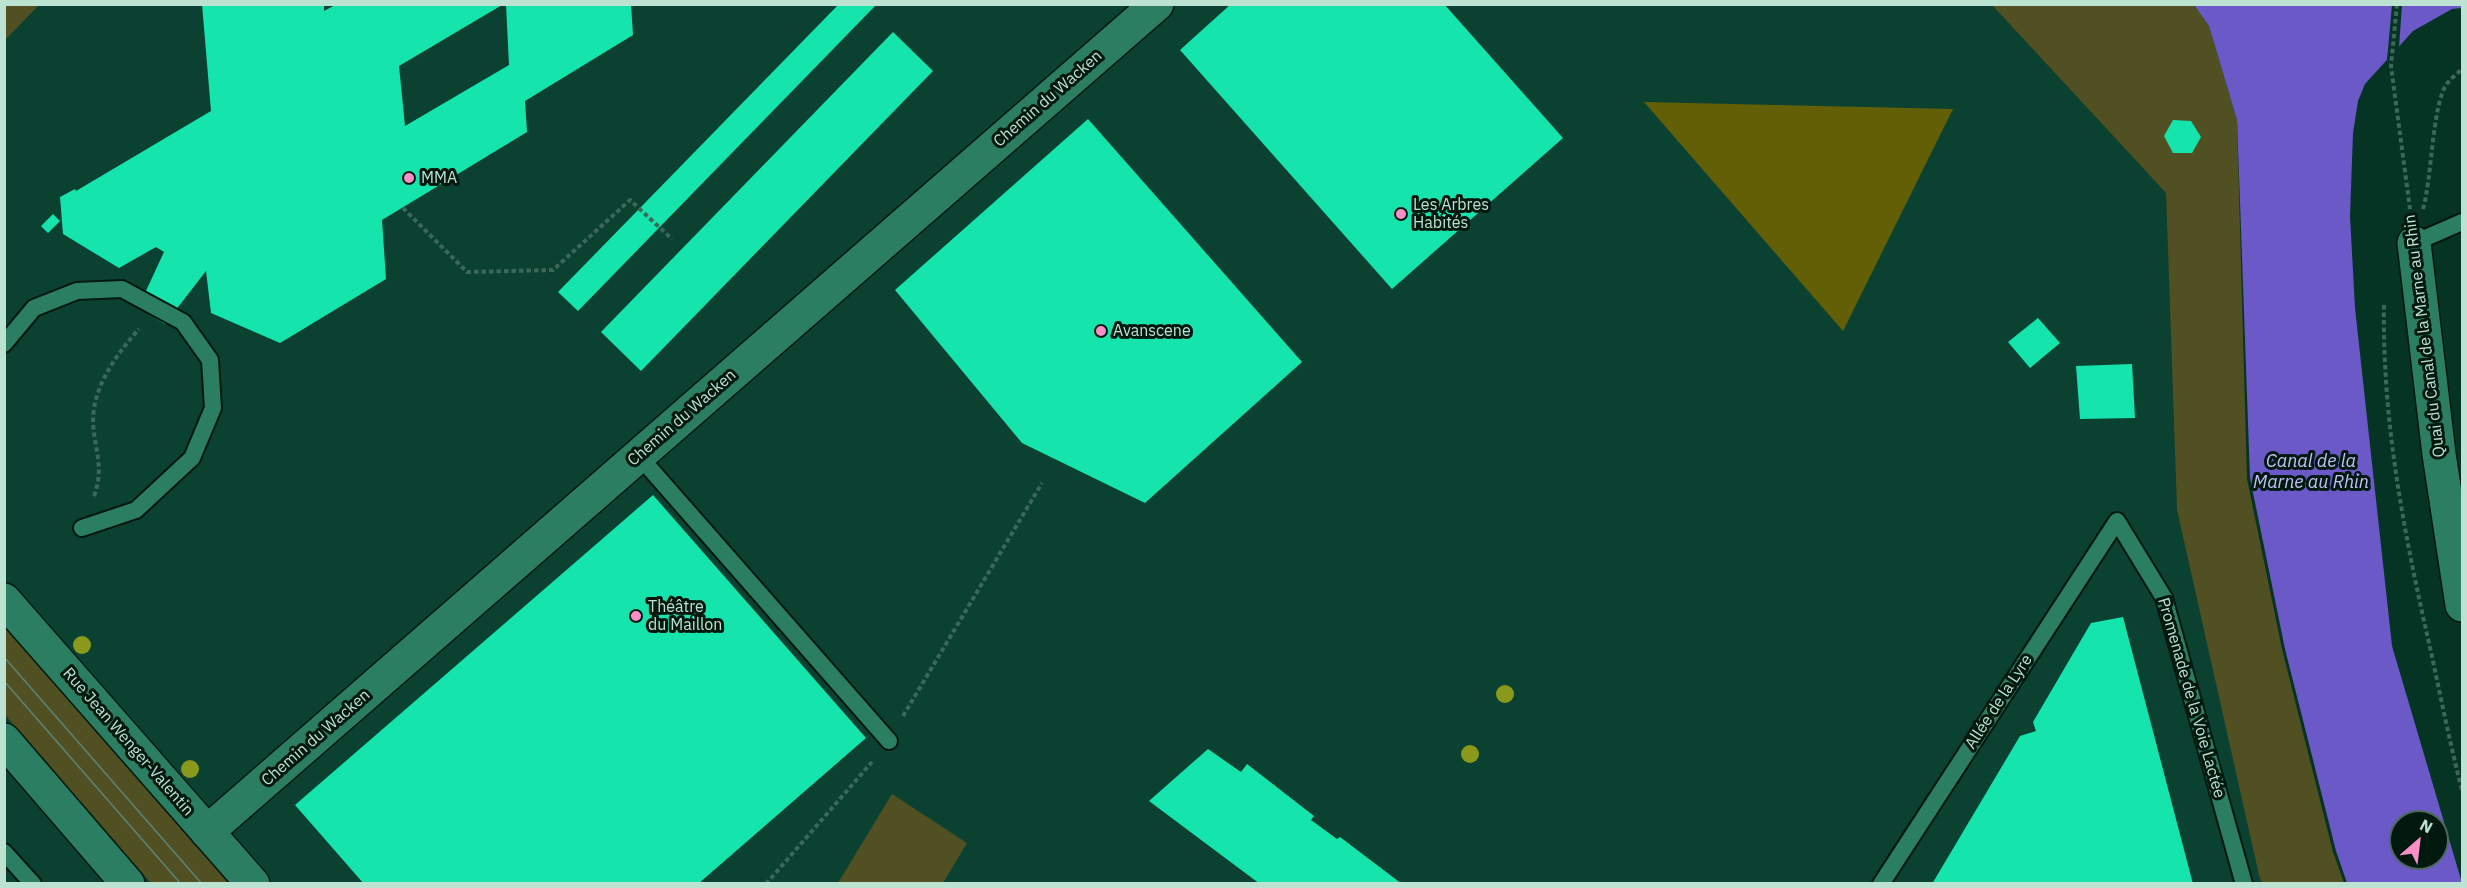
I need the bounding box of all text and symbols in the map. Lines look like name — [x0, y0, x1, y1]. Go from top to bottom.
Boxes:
street label: Chemin du Wacken — [990, 47, 1106, 151]
place label: MMA — [421, 168, 457, 188]
marker: MMA — [402, 171, 416, 185]
place label: Les Arbres Habités — [1413, 195, 1489, 233]
marker: Les Arbres Habités — [1394, 207, 1408, 221]
street label: Quai du Canal de la Marne au Rhin — [2401, 213, 2449, 459]
place label: Avanscene — [1113, 321, 1191, 341]
marker: Avanscene — [1094, 324, 1108, 338]
street label: Chemin du Wacken — [624, 366, 740, 470]
water label: Canal de la Marne au Rhin — [2253, 451, 2369, 494]
street label: Promenade de la Voie Lactée — [2153, 596, 2229, 800]
place label: Théâtre du Maillon — [648, 597, 722, 635]
marker: Théâtre du Maillon — [629, 609, 643, 623]
street label: Allée de la Lyre — [1961, 651, 2037, 753]
street label: Rue Jean Wenger-Valentin — [59, 664, 197, 820]
street label: Chemin du Wacken — [258, 686, 374, 790]
north arrow — [2389, 810, 2449, 870]
text: N — [2417, 814, 2436, 837]

